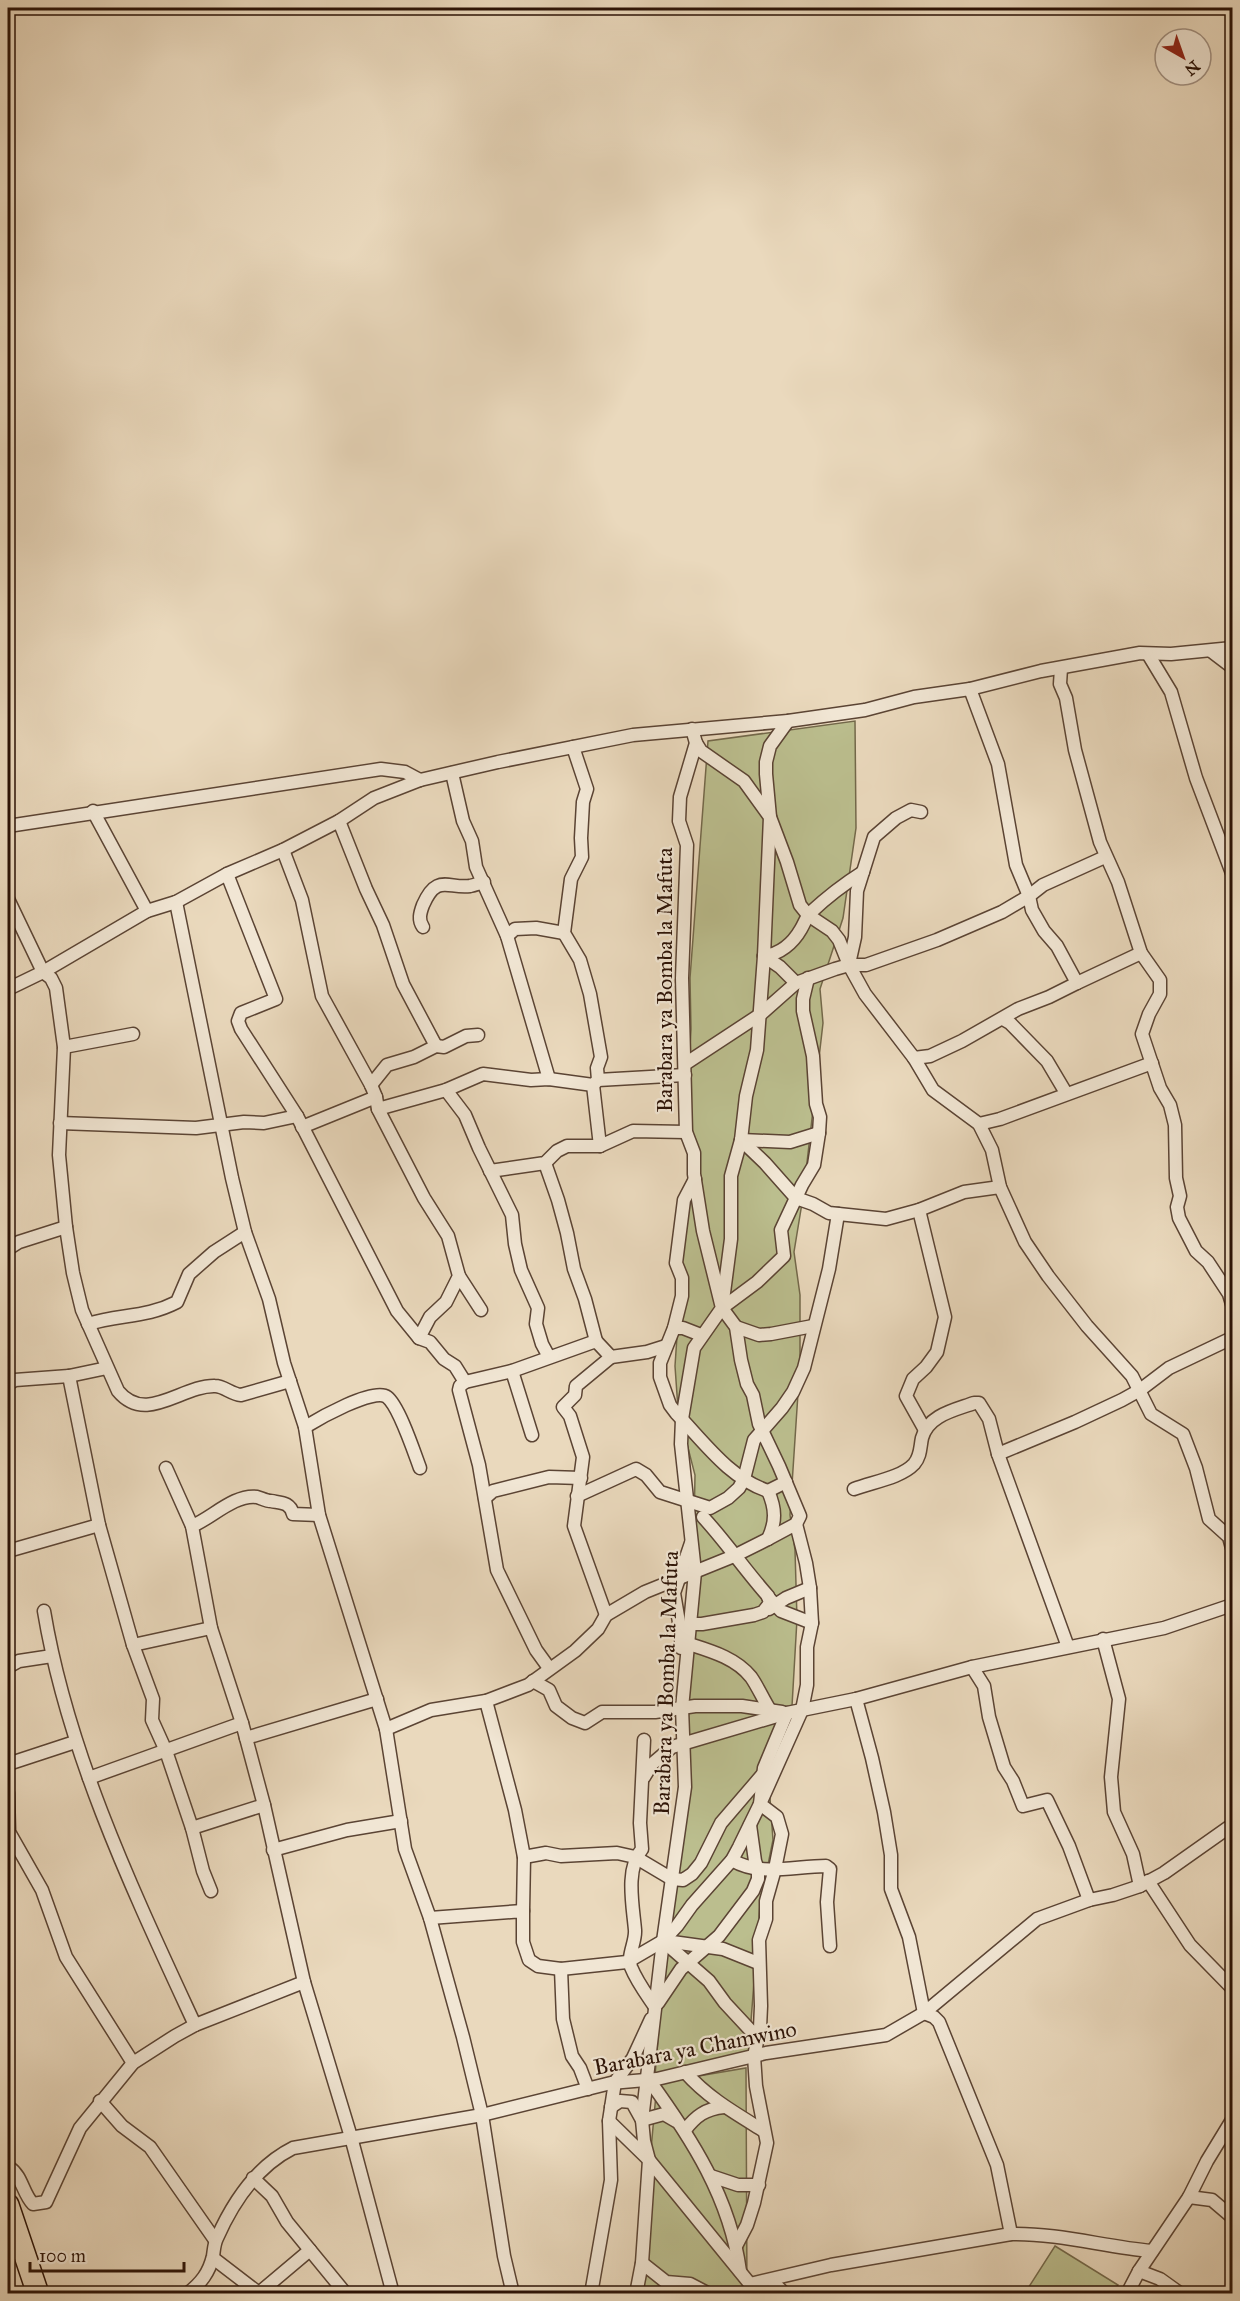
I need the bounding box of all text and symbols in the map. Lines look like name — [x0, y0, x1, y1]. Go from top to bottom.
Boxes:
north arrow — [1153, 27, 1213, 87]
text: N — [1181, 56, 1204, 80]
street label: Barabara ya Bomba la Mafuta — [651, 847, 678, 1112]
street label: Barabara ya Bomba la Mafuta — [648, 1549, 684, 1816]
street label: Barabara ya Chamwino — [591, 2015, 799, 2081]
scale bar — [30, 2235, 184, 2273]
text: 100 m — [39, 2245, 86, 2267]

